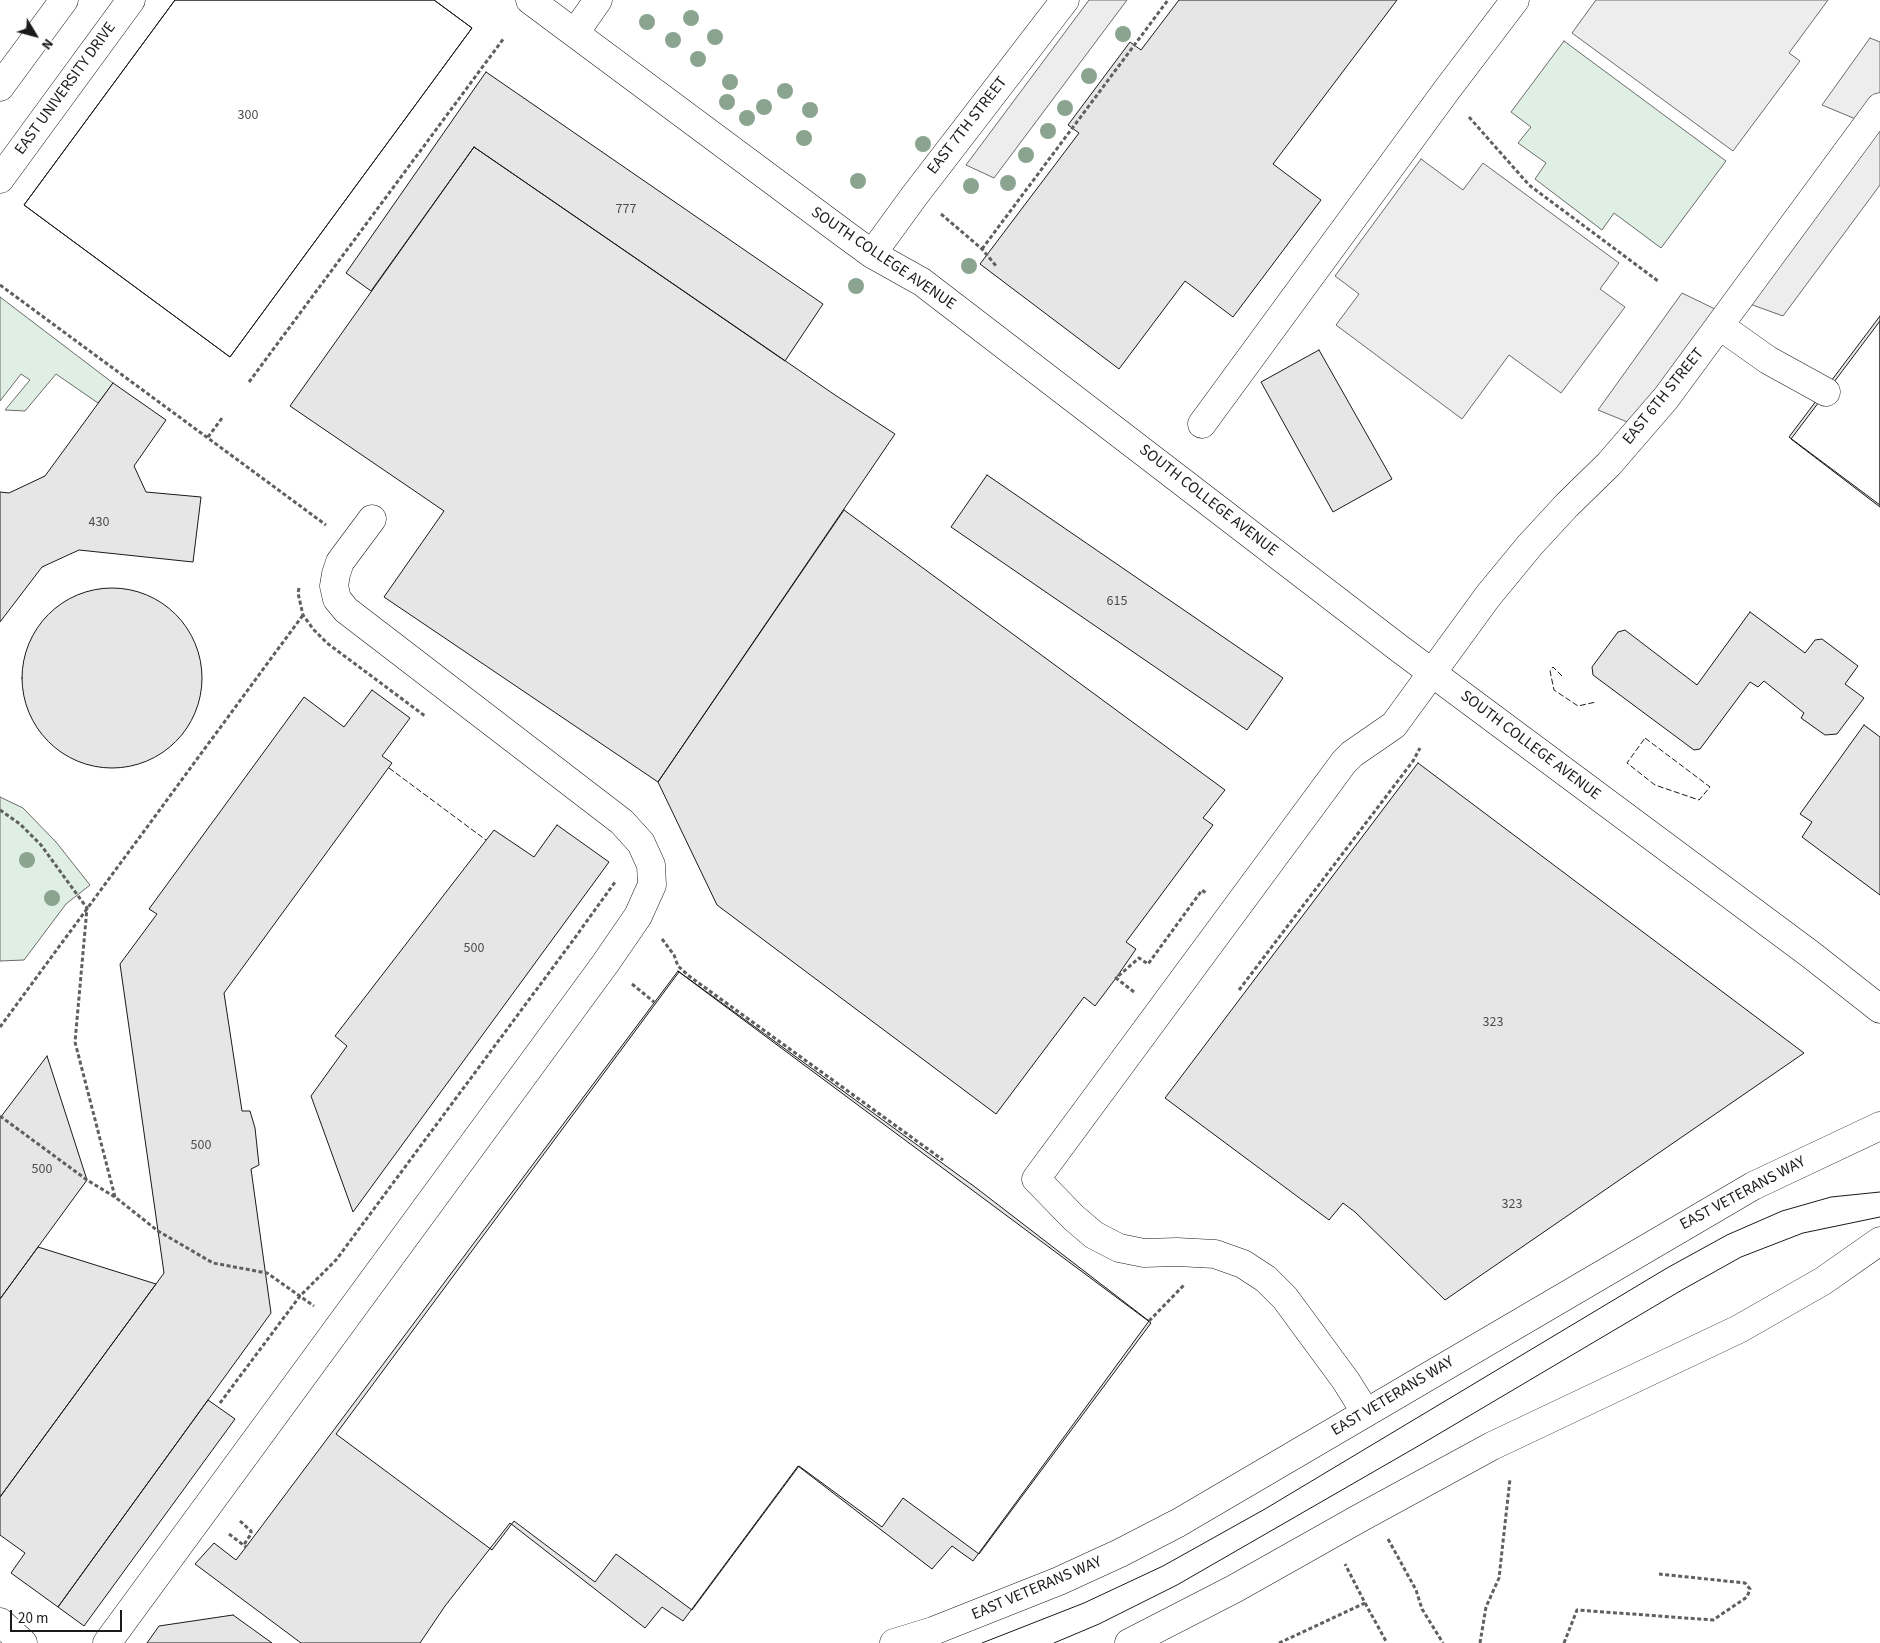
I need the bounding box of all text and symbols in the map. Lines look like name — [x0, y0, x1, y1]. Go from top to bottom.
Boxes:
north arrow — [10, 10, 60, 60]
street label: EAST UNIVERSITY DRIVE — [11, 19, 121, 159]
street label: EAST 7TH STREET — [924, 73, 1012, 179]
house number: 300 — [238, 108, 258, 124]
house number: 777 — [616, 202, 636, 218]
street label: SOUTH COLLEGE AVENUE — [807, 203, 959, 315]
street label: EAST 6TH STREET — [1619, 345, 1709, 449]
street label: SOUTH COLLEGE AVENUE — [1135, 441, 1281, 561]
house number: 430 — [89, 515, 109, 531]
house number: 615 — [1107, 594, 1127, 610]
street label: SOUTH COLLEGE AVENUE — [1456, 687, 1604, 805]
house number: 500 — [464, 941, 484, 957]
house number: 323 — [1483, 1015, 1503, 1031]
house number: 500 — [191, 1138, 211, 1154]
street label: EAST VETERANS WAY — [1677, 1153, 1809, 1235]
house number: 500 — [32, 1162, 52, 1178]
house number: 323 — [1502, 1197, 1522, 1213]
street label: EAST VETERANS WAY — [1328, 1353, 1458, 1441]
street label: EAST VETERANS WAY — [969, 1553, 1105, 1625]
scale bar — [12, 1600, 125, 1632]
text: 20 m — [18, 1608, 48, 1629]

